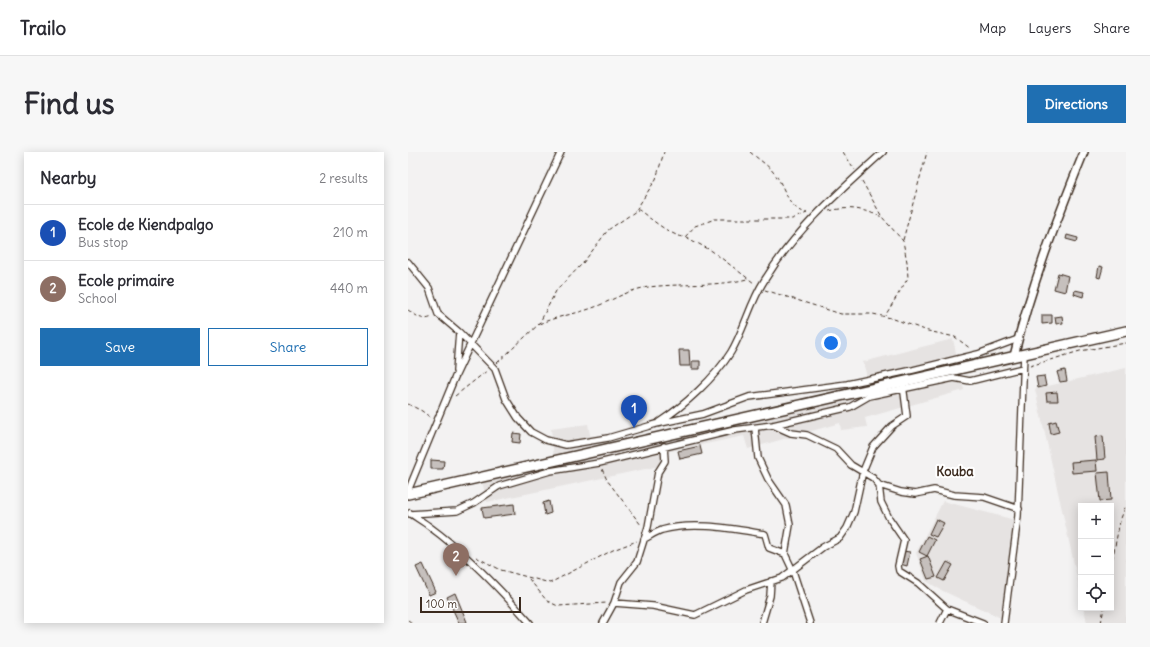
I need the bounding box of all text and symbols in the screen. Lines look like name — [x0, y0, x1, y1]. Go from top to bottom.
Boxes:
text: Trailo — [20, 16, 66, 40]
text: Map — [979, 19, 1006, 37]
text: Layers — [1028, 19, 1071, 37]
text: Share — [1093, 19, 1130, 37]
button: Directions — [1027, 85, 1126, 123]
text: Find us — [24, 86, 115, 122]
text: Nearby — [40, 167, 96, 189]
text: 2 results — [319, 170, 368, 187]
text: Ecole de Kiendpalgo — [78, 215, 213, 234]
text: 1 — [50, 224, 56, 241]
text: 210 m — [333, 224, 368, 241]
text: Bus stop — [78, 234, 128, 251]
text: Ecole primaire — [78, 271, 174, 290]
text: 2 — [49, 280, 57, 297]
text: 440 m — [330, 280, 368, 297]
text: School — [78, 290, 117, 307]
button: Save — [40, 328, 200, 366]
button: Share — [208, 328, 368, 366]
your location — [821, 333, 841, 353]
pin: 1 — [621, 395, 647, 428]
district label: Kouba — [936, 463, 974, 480]
map controls — [1078, 503, 1114, 611]
button: + — [1078, 503, 1114, 539]
button: − — [1078, 539, 1114, 575]
pin: 2 — [443, 543, 469, 576]
button: locate — [1078, 575, 1114, 611]
scale bar — [420, 595, 521, 614]
text: 100 m — [426, 597, 457, 611]

